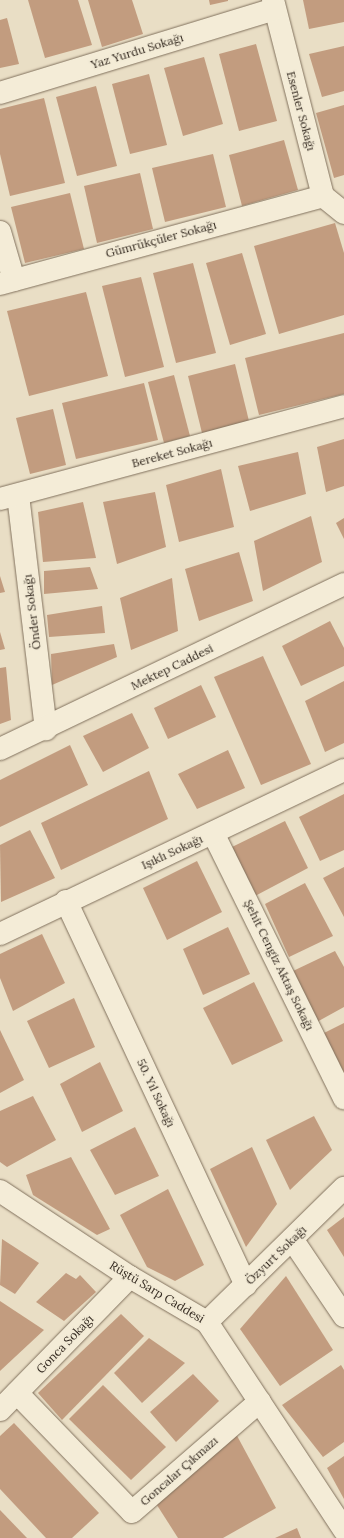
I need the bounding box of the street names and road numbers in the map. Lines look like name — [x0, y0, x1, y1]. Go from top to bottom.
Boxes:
street label: Yaz Yurdu Sokağı — [89, 30, 185, 72]
street label: Esenler Sokağı — [283, 70, 319, 152]
street label: Gümrükçüler Sokağı — [104, 217, 218, 261]
street label: Bereket Sokağı — [130, 435, 214, 471]
street label: Önder Sokağı — [20, 574, 44, 650]
street label: Mektep Caddesi — [129, 641, 215, 693]
street label: Işıklı Sokağı — [139, 832, 205, 872]
street label: Şehit Cengiz Aktaş Sokağı — [241, 897, 317, 1033]
street label: 50. Yıl Sokağı — [134, 1056, 178, 1130]
street label: Özyurt Sokağı — [243, 1222, 309, 1288]
street label: Rüştü Sarp Caddesi — [107, 1258, 207, 1326]
street label: Gonca Sokağı — [33, 1312, 97, 1376]
street label: Goncalar Çıkmazı — [137, 1433, 221, 1509]

